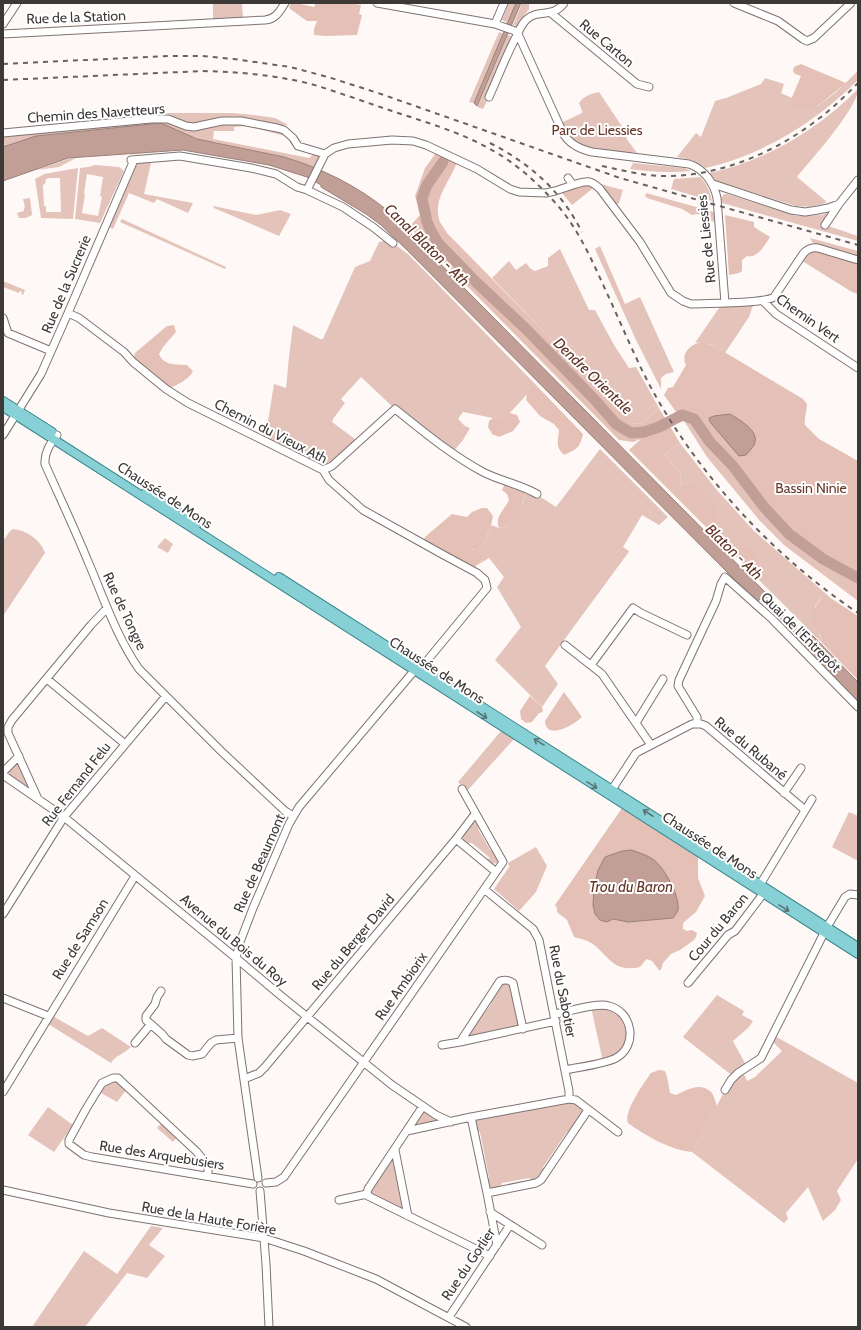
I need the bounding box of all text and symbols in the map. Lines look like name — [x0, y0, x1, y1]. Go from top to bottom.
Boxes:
street label: Rue de la Station — [26, 6, 126, 28]
street label: Rue Carton — [576, 15, 638, 71]
street label: Chemin des Navetteurs — [27, 99, 166, 127]
park label: Parc de Liessies — [551, 121, 643, 139]
street label: Rue de Liessies — [692, 194, 720, 284]
water label: Canal Blaton - Ath — [381, 200, 473, 290]
street label: Rue de la Sucrerie — [37, 232, 95, 336]
street label: Chemin Vert — [773, 290, 844, 347]
water label: Dendre Orientale — [550, 334, 636, 418]
street label: Chemin du Vieux Ath — [211, 395, 331, 467]
street label: Chaussée de Mons — [114, 458, 216, 533]
park label: Bassin Ninie — [775, 479, 847, 497]
water label: Blaton - Ath — [702, 520, 766, 584]
street label: Rue de Tongre — [99, 569, 151, 653]
street label: Quai de l'Entrepôt — [757, 588, 845, 676]
street label: Chaussée de Mons — [386, 633, 488, 708]
one-way arrow — [477, 711, 488, 719]
street label: Rue du Rubané — [711, 712, 791, 784]
street label: Rue Fernand Felu — [37, 738, 115, 830]
one-way arrow — [533, 738, 545, 746]
one-way arrow — [586, 781, 597, 789]
one-way arrow — [642, 808, 654, 816]
street label: Chaussée de Mons — [659, 808, 761, 883]
street label: Rue de Beaumont — [229, 811, 289, 915]
water label: Trou du Baron — [589, 878, 673, 896]
street label: Cour du Baron — [684, 889, 752, 965]
street label: Avenue du Bois du Roy — [177, 890, 291, 990]
street label: Rue du Berger David — [308, 890, 398, 994]
street label: Rue de Samson — [48, 895, 112, 983]
one-way arrow — [778, 904, 789, 912]
street label: Rue du Sabotier — [545, 943, 581, 1039]
street label: Rue Ambiorix — [371, 948, 431, 1024]
street label: Rue des Arquebusiers — [98, 1136, 226, 1174]
street label: Rue de la Haute Forière — [140, 1197, 278, 1239]
street label: Rue du Gorlier — [437, 1224, 499, 1304]

